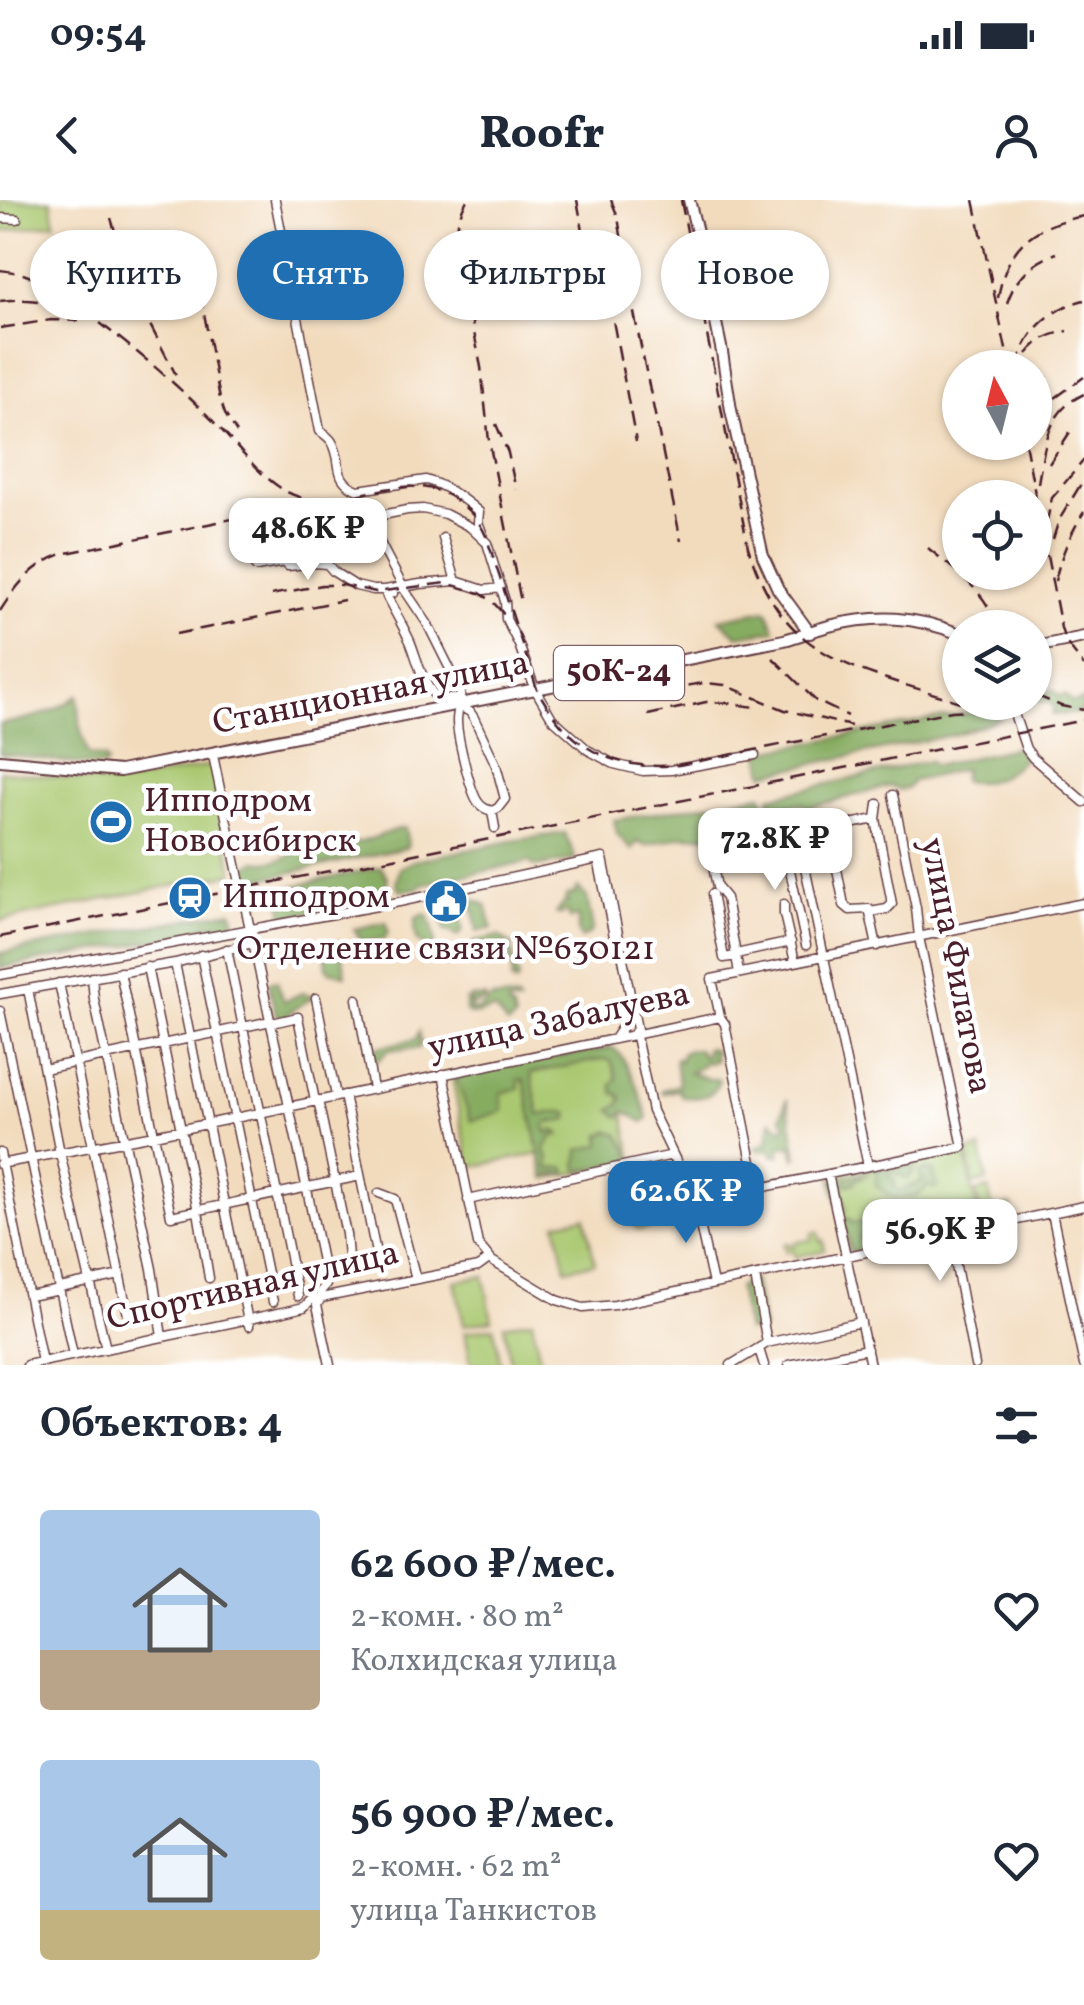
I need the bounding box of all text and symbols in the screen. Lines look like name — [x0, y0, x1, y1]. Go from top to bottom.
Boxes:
text: 09:54 — [50, 9, 147, 62]
text: Roofr — [479, 104, 605, 167]
icon: back — [40, 108, 95, 163]
icon: person — [989, 108, 1044, 163]
chip: Купить — [30, 230, 217, 320]
chip: Снять — [237, 230, 404, 320]
chip: Фильтры — [424, 230, 641, 320]
chip: Новое — [661, 230, 829, 320]
north arrow — [942, 350, 1052, 460]
map controls — [942, 350, 1052, 720]
button: locate — [942, 480, 1052, 590]
pin: 48.6K ₽ — [216, 498, 400, 583]
text: 48.6K ₽ — [251, 508, 365, 552]
button: layers — [942, 610, 1052, 720]
street label: Станционная улица — [209, 640, 533, 748]
road number: 50К-24 — [554, 646, 684, 700]
place label: Ипподром Новосибирск — [144, 778, 357, 866]
sports icon: Ипподром Новосибирск — [88, 799, 134, 845]
pin: 72.8K ₽ — [683, 808, 867, 893]
text: 72.8K ₽ — [720, 818, 830, 862]
street label: улица Филатова — [907, 834, 1003, 1098]
place label: Ипподром — [222, 874, 390, 922]
station icon: Ипподром — [167, 875, 213, 921]
public building icon: Отделение связи №630121 — [423, 878, 469, 924]
place label: Отделение связи №630121 — [237, 926, 655, 974]
street label: улица Забалуева — [423, 971, 695, 1073]
pin: 62.6K ₽ — [594, 1161, 778, 1246]
text: 62.6K ₽ — [630, 1171, 742, 1215]
pin: 56.9K ₽ — [848, 1199, 1032, 1284]
text: 56.9K ₽ — [884, 1209, 996, 1253]
street label: Спортивная улица — [102, 1230, 404, 1344]
text: Объектов: 4 — [40, 1396, 283, 1455]
icon: filters — [989, 1398, 1044, 1453]
text: 62 600 ₽/мес. — [350, 1537, 616, 1596]
icon: home — [120, 1550, 240, 1670]
icon: heart — [989, 1583, 1044, 1638]
text: 2-комн. · 80 m² — [350, 1596, 564, 1640]
text: Колхидская улица — [350, 1640, 618, 1684]
text: 56 900 ₽/мес. — [350, 1787, 615, 1846]
icon: home — [120, 1800, 240, 1920]
icon: heart — [989, 1833, 1044, 1888]
text: 2-комн. · 62 m² — [350, 1846, 562, 1890]
text: улица Танкистов — [350, 1890, 597, 1934]

